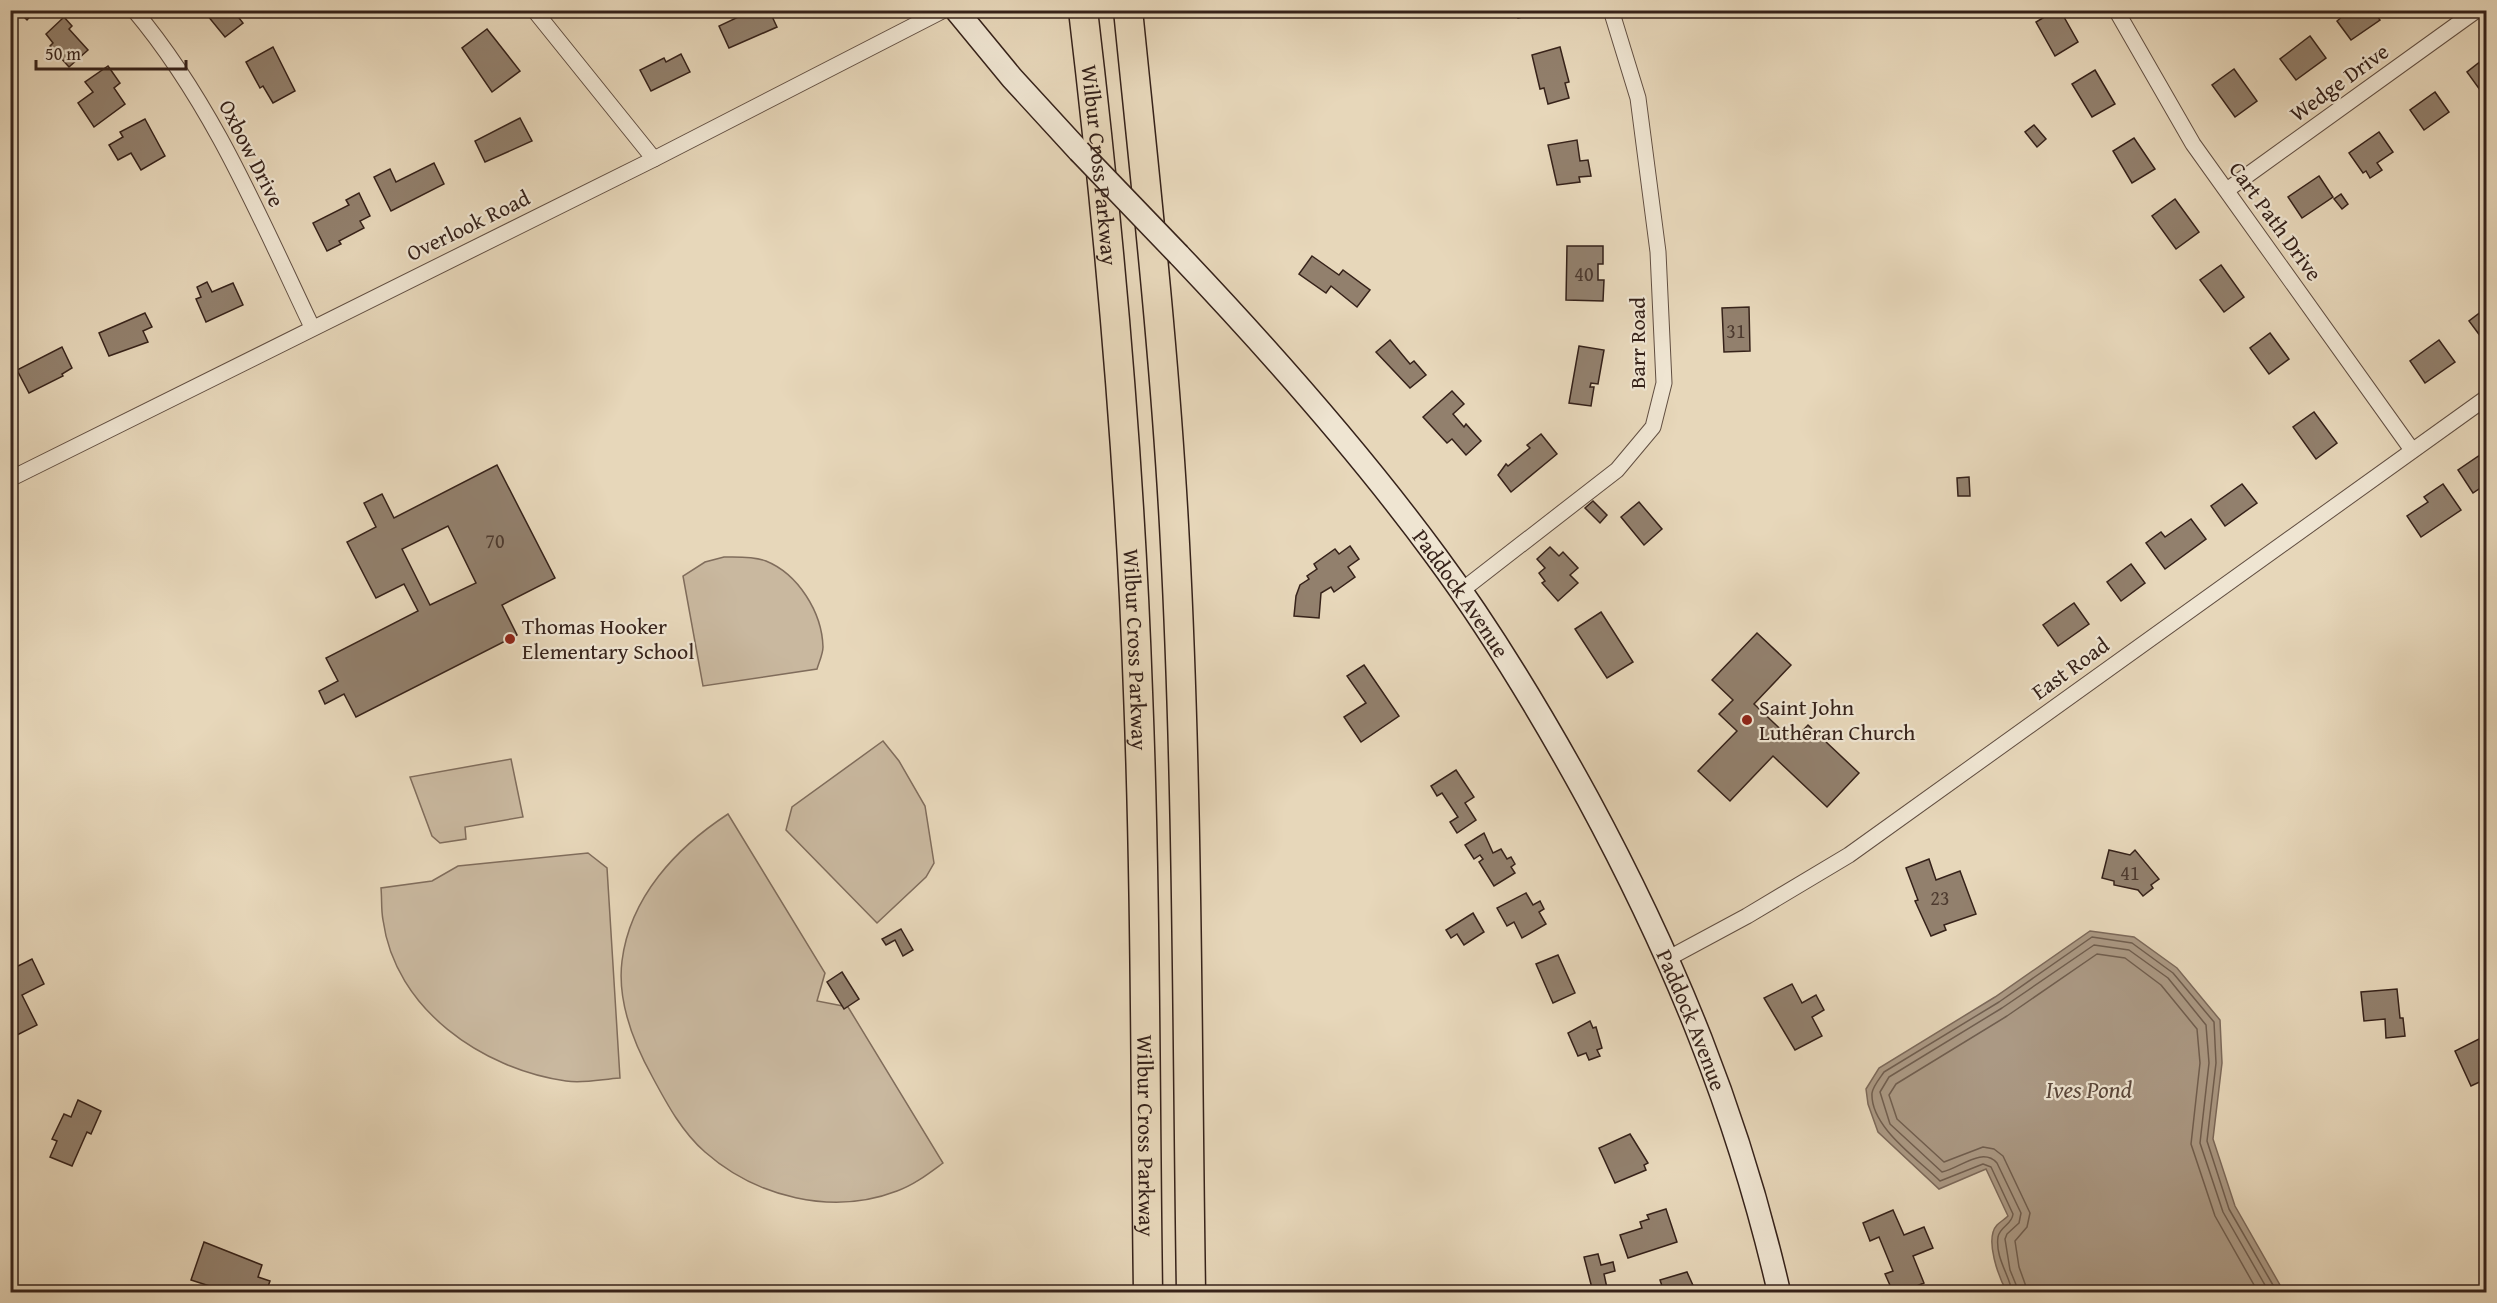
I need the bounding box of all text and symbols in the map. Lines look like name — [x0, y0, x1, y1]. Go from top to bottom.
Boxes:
scale bar — [36, 33, 186, 71]
street label: Wedge Drive — [2283, 35, 2395, 129]
text: 50 m — [45, 40, 81, 67]
street label: Wilbur Cross Parkway — [1073, 63, 1126, 267]
street label: Oxbow Drive — [211, 94, 293, 212]
street label: Cart Path Drive — [2222, 155, 2330, 287]
street label: Overlook Road — [401, 181, 535, 269]
house number: 40 — [1574, 259, 1594, 288]
street label: Barr Road — [1621, 297, 1653, 389]
house number: 31 — [1726, 316, 1746, 345]
street label: Paddock Avenue — [1405, 522, 1517, 664]
house number: 70 — [485, 526, 505, 555]
street label: Wilbur Cross Parkway — [1115, 548, 1156, 751]
place label: Thomas Hooker Elementary School — [522, 610, 694, 667]
street label: East Road — [2025, 629, 2116, 707]
marker: Thomas Hooker Elementary School — [503, 632, 517, 646]
place label: Saint John Lutheran Church — [1759, 691, 1916, 748]
marker: Saint John Lutheran Church — [1740, 713, 1754, 727]
house number: 41 — [2120, 858, 2140, 887]
house number: 23 — [1930, 883, 1950, 912]
street label: Paddock Avenue — [1649, 944, 1735, 1095]
street label: Wilbur Cross Parkway — [1129, 1035, 1163, 1237]
water label: Ives Pond — [2046, 1072, 2133, 1107]

